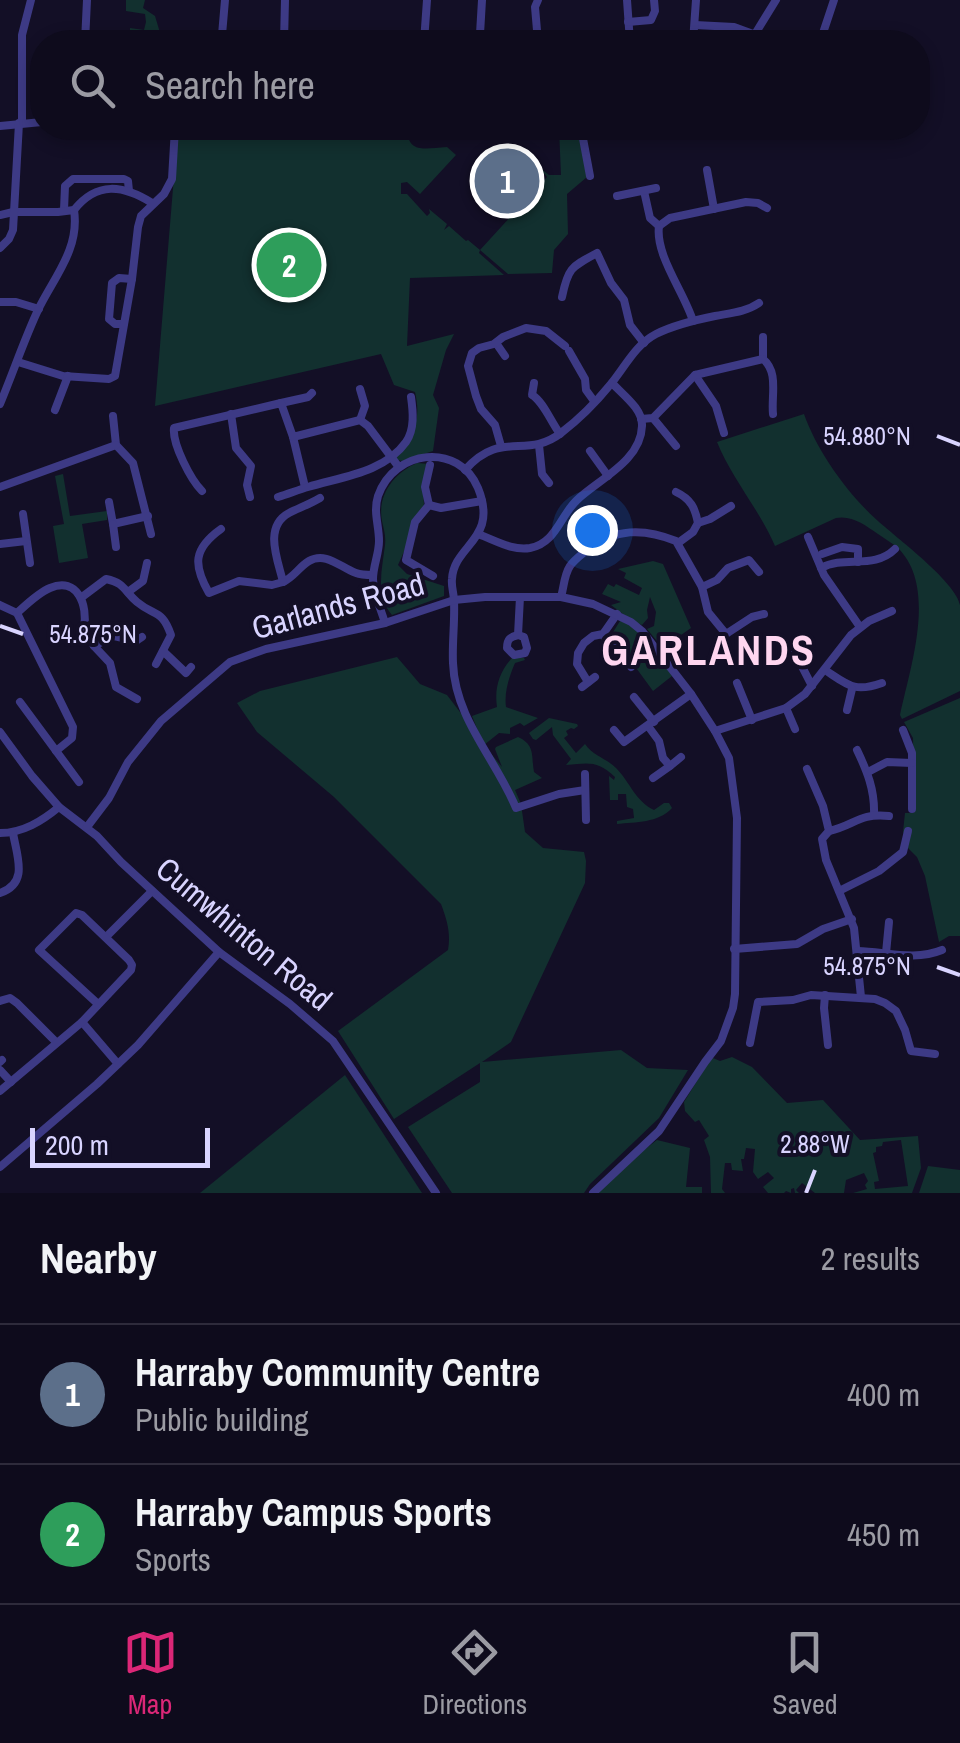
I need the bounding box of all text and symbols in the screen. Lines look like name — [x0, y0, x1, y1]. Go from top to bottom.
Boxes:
search box — [30, 30, 930, 140]
icon: search — [65, 58, 120, 113]
text: Search here — [145, 60, 315, 111]
pin: 1 — [474, 144, 540, 218]
pin: 2 — [256, 228, 322, 302]
text: 54.880°N — [823, 419, 911, 453]
your location — [567, 505, 618, 556]
street label: Garlands Road — [247, 562, 429, 649]
text: 54.875°N — [49, 617, 137, 651]
district label: GARLANDS — [601, 622, 817, 678]
street label: Cumwhinton Road — [147, 847, 341, 1020]
text: 54.875°N — [823, 949, 911, 983]
scale bar — [30, 1123, 210, 1168]
text: 200 m — [45, 1126, 109, 1164]
text: 2.88°W — [780, 1127, 850, 1161]
text: Nearby — [40, 1230, 157, 1286]
text: 2 results — [821, 1237, 920, 1280]
text: Harraby Community Centre — [135, 1347, 540, 1398]
text: 1 — [65, 1373, 80, 1416]
text: 400 m — [847, 1373, 920, 1416]
text: Public building — [135, 1398, 309, 1441]
text: Harraby Campus Sports — [135, 1487, 492, 1538]
text: 2 — [65, 1513, 80, 1556]
text: 450 m — [847, 1513, 920, 1556]
text: Sports — [135, 1538, 211, 1581]
tab: Map — [123, 1625, 178, 1723]
tab: Directions — [423, 1625, 527, 1723]
tab: Saved — [772, 1625, 837, 1723]

